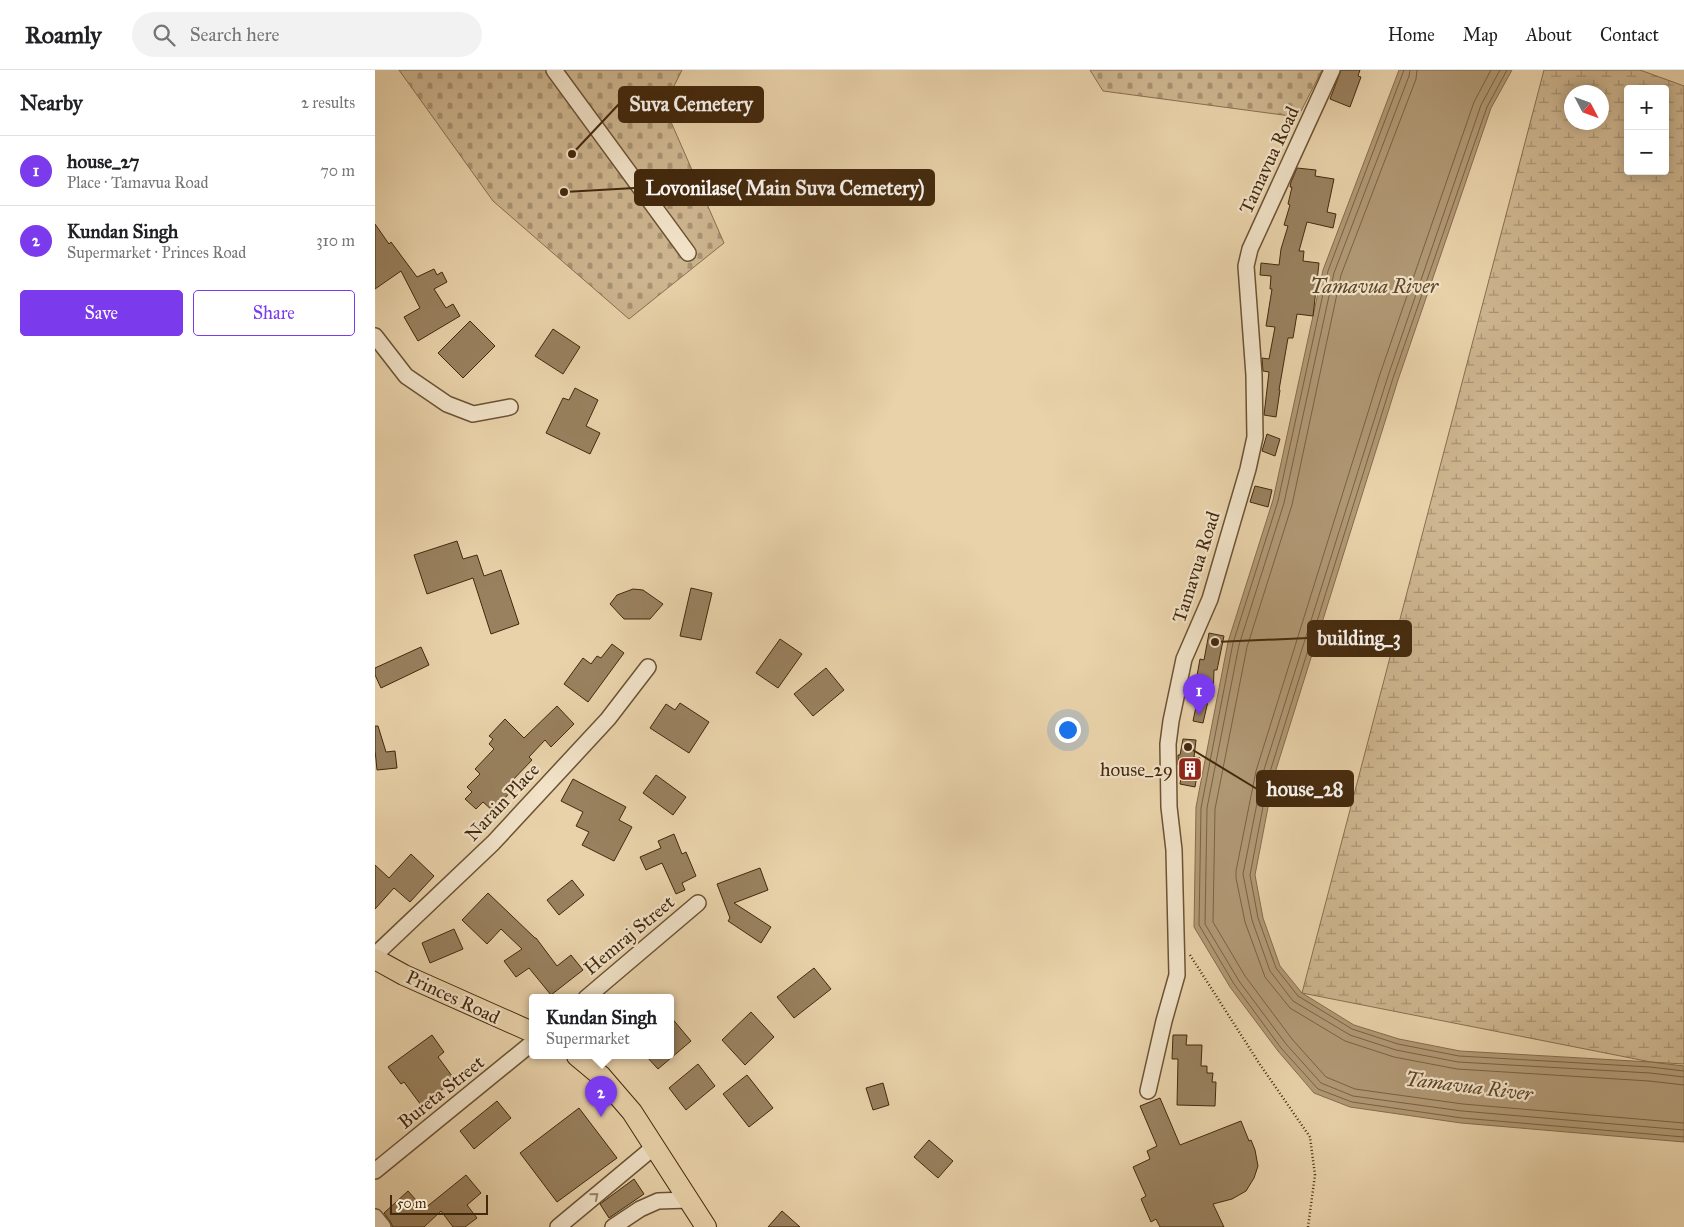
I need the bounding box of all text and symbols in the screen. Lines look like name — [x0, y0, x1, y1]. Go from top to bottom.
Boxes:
search box — [132, 12, 482, 57]
text: Roamly — [25, 20, 102, 50]
icon: search — [150, 21, 178, 49]
text: Search here — [190, 23, 280, 46]
text: Home — [1388, 24, 1435, 46]
text: Map — [1463, 24, 1498, 46]
text: About — [1526, 24, 1572, 46]
text: Contact — [1600, 24, 1659, 46]
north arrow — [1564, 85, 1609, 130]
map controls — [1624, 85, 1669, 175]
button: + — [1624, 85, 1669, 130]
callout: Suva Cemetery — [619, 87, 763, 122]
text: Nearby — [20, 90, 83, 116]
text: Suva Cemetery — [629, 92, 754, 117]
text: 2 results — [301, 93, 355, 112]
street label: Tamavua Road — [1234, 102, 1304, 217]
button: − — [1624, 130, 1669, 175]
text: house_27 — [67, 150, 139, 173]
text: 1 — [33, 161, 39, 180]
text: 70 m — [320, 161, 355, 180]
callout: Lovonilase( Main Suva Cemetery) — [635, 170, 934, 205]
text: Place · Tamavua Road — [67, 173, 208, 192]
text: Lovonilase( Main Suva Cemetery) — [645, 176, 925, 201]
text: Kundan Singh — [67, 220, 178, 243]
text: 2 — [32, 231, 40, 250]
text: 310 m — [316, 231, 355, 250]
text: Supermarket · Princes Road — [67, 243, 246, 262]
water label: Tamavua River — [1310, 274, 1440, 298]
button: Save — [20, 290, 183, 336]
button: Share — [193, 290, 355, 336]
street label: Tamavua Road — [1167, 508, 1225, 626]
callout: building_3 — [1308, 621, 1411, 656]
text: building_3 — [1316, 626, 1401, 651]
pin: 1 — [1183, 674, 1215, 715]
your location — [1055, 717, 1081, 743]
building icon: house_29 — [1177, 756, 1203, 782]
street label: Narain Place — [460, 758, 544, 846]
place label: house_29 — [1100, 758, 1173, 781]
callout: house_28 — [1257, 771, 1353, 806]
text: house_28 — [1266, 777, 1343, 801]
street label: Hemraj Street — [579, 890, 679, 980]
street label: Princes Road — [402, 965, 504, 1029]
popup — [529, 994, 674, 1059]
text: Kundan Singh — [546, 1006, 657, 1029]
text: Supermarket — [546, 1029, 630, 1048]
street label: Bureta Street — [393, 1050, 489, 1134]
water label: Tamavua River — [1404, 1066, 1536, 1106]
pin: 2 — [585, 1076, 617, 1117]
scale bar — [390, 1192, 487, 1215]
one-way arrow — [589, 1193, 598, 1201]
text: 50 m — [397, 1195, 426, 1212]

